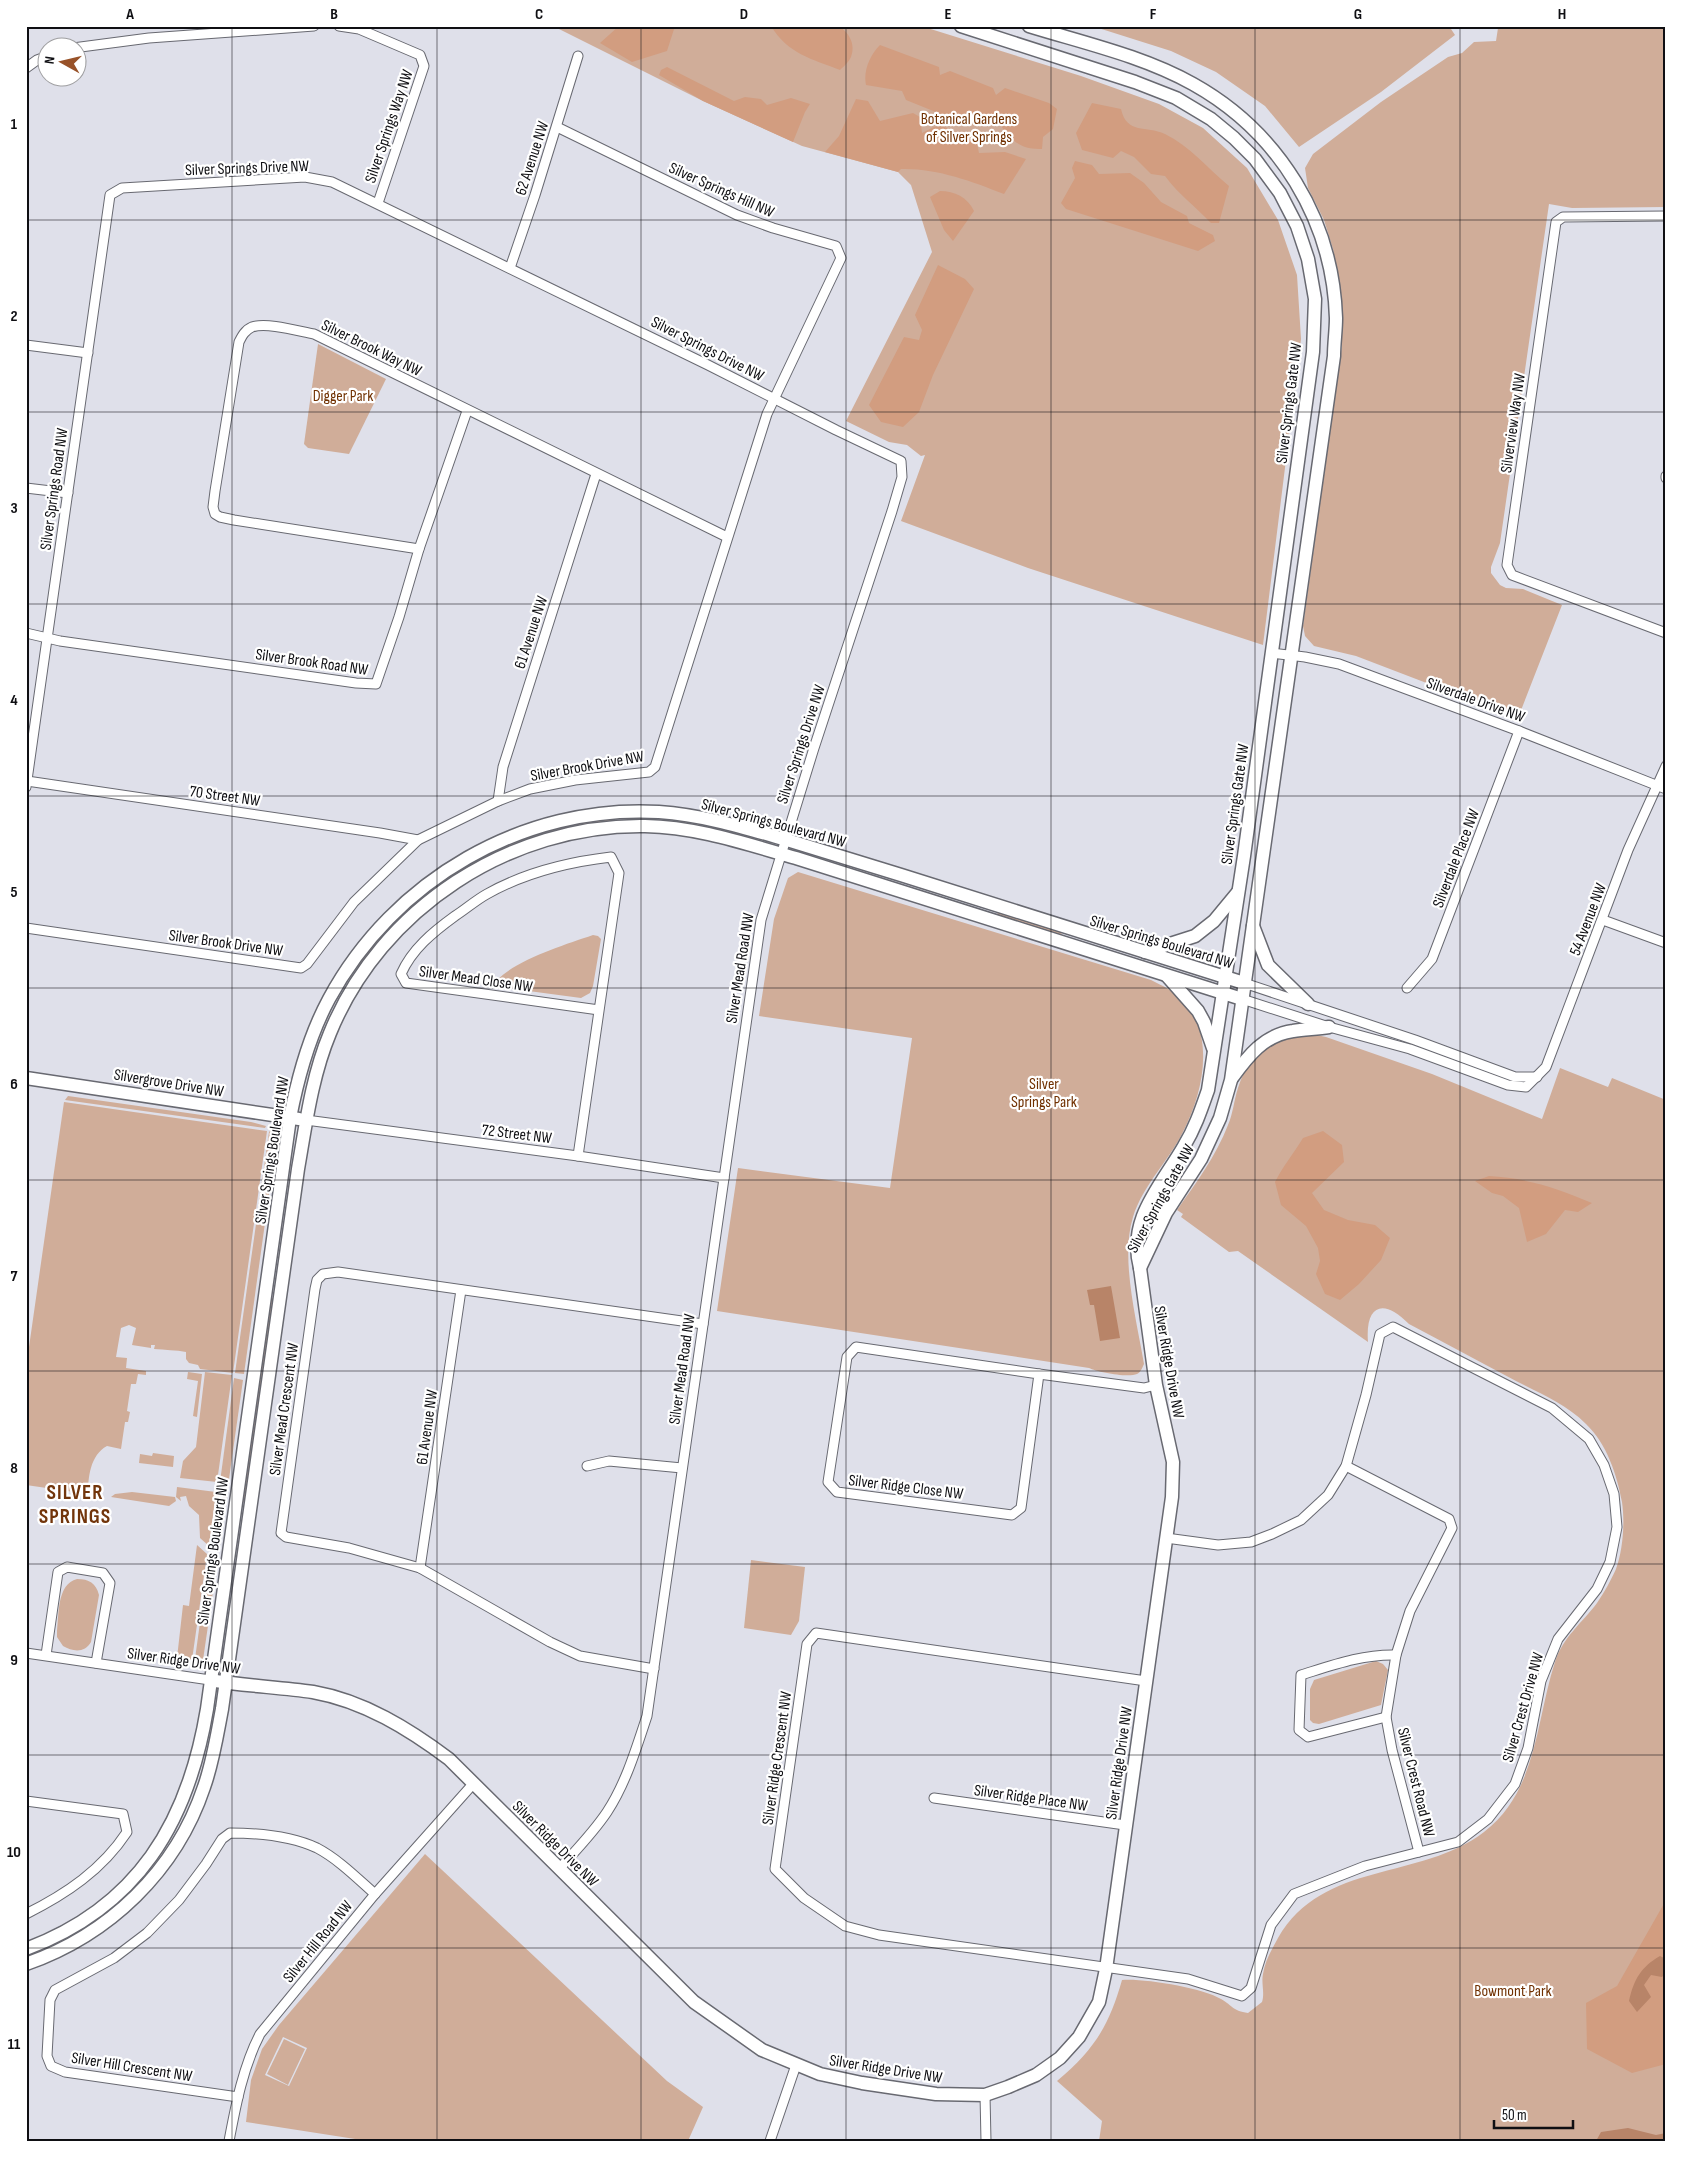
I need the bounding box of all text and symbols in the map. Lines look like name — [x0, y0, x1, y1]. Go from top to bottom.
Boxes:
text: A — [125, 5, 134, 24]
text: B — [330, 5, 338, 24]
text: C — [535, 5, 543, 24]
text: D — [740, 5, 748, 24]
text: E — [945, 5, 952, 24]
text: F — [1150, 5, 1157, 24]
text: G — [1354, 5, 1362, 24]
text: H — [1558, 5, 1566, 24]
north arrow — [38, 38, 88, 88]
text: N — [41, 55, 59, 65]
street label: Silver Springs Way NW — [361, 67, 418, 186]
park label: Botanical Gardens of Silver Springs — [921, 110, 1018, 147]
text: 1 — [11, 115, 18, 134]
street label: 62 Avenue NW — [512, 119, 553, 198]
street label: Silver Springs Drive NW — [185, 157, 310, 180]
street label: Silver Springs Hill NW — [666, 159, 777, 222]
text: 2 — [10, 307, 18, 326]
street label: Silver Springs Drive NW — [648, 313, 767, 386]
street label: Silver Brook Way NW — [318, 316, 425, 381]
street label: Silver Springs Gate NW — [1273, 341, 1306, 465]
street label: Silverview Way NW — [1497, 372, 1530, 474]
park label: Digger Park — [313, 387, 373, 406]
street label: Silver Springs Road NW — [37, 427, 73, 551]
text: 3 — [10, 499, 18, 518]
street label: 61 Avenue NW — [511, 593, 552, 671]
street label: Silver Brook Road NW — [254, 645, 370, 680]
street label: Silverdale Drive NW — [1424, 674, 1528, 727]
street label: Silver Springs Drive NW — [773, 682, 830, 806]
text: 4 — [10, 691, 18, 710]
street label: Silver Springs Gate NW — [1218, 742, 1253, 866]
street label: Silver Brook Drive NW — [529, 747, 646, 786]
street label: 70 Street NW — [188, 782, 262, 811]
street label: Silver Springs Boulevard NW — [699, 795, 849, 852]
street label: Silverdale Place NW — [1429, 806, 1484, 911]
street label: 54 Avenue NW — [1566, 880, 1611, 958]
text: 5 — [10, 883, 18, 902]
street label: Silver Mead Road NW — [722, 911, 759, 1025]
street label: Silver Springs Boulevard NW — [1088, 912, 1236, 973]
street label: Silver Brook Drive NW — [168, 926, 285, 961]
street label: Silver Mead Close NW — [418, 962, 534, 997]
street label: Silvergrove Drive NW — [113, 1065, 226, 1102]
text: 6 — [10, 1075, 18, 1094]
street label: Silver Springs Boulevard NW — [251, 1075, 294, 1225]
park label: Silver Springs Park — [1011, 1075, 1077, 1112]
street label: 72 Street NW — [481, 1121, 553, 1148]
street label: Silver Springs Gate NW — [1124, 1141, 1199, 1256]
text: 7 — [11, 1267, 18, 1286]
street label: Silver Ridge Drive NW — [1149, 1305, 1188, 1421]
street label: Silver Mead Road NW — [665, 1312, 700, 1426]
street label: Silver Mead Crescent NW — [266, 1341, 303, 1477]
street label: 61 Avenue NW — [413, 1388, 442, 1466]
text: 8 — [10, 1459, 18, 1478]
street label: Silver Ridge Close NW — [847, 1471, 965, 1504]
street label: Silver Springs Boulevard NW — [194, 1476, 233, 1626]
district label: SILVER SPRINGS — [39, 1480, 111, 1529]
street label: Silver Ridge Drive NW — [126, 1644, 242, 1679]
street label: Silver Crest Drive NW — [1499, 1650, 1548, 1764]
text: 9 — [10, 1651, 18, 1670]
street label: Silver Ridge Crescent NW — [759, 1690, 796, 1826]
street label: Silver Ridge Drive NW — [1102, 1705, 1137, 1821]
street label: Silver Crest Road NW — [1393, 1726, 1438, 1839]
street label: Silver Ridge Place NW — [973, 1781, 1089, 1816]
street label: Silver Ridge Drive NW — [508, 1797, 602, 1891]
text: 10 — [7, 1843, 21, 1862]
street label: Silver Hill Road NW — [279, 1897, 357, 1987]
park label: Bowmont Park — [1474, 1982, 1552, 2001]
text: 11 — [8, 2035, 21, 2054]
street label: Silver Hill Crescent NW — [70, 2049, 194, 2086]
street label: Silver Ridge Drive NW — [828, 2051, 944, 2088]
scale bar — [1494, 2097, 1573, 2129]
text: 50 m — [1502, 2106, 1527, 2125]

